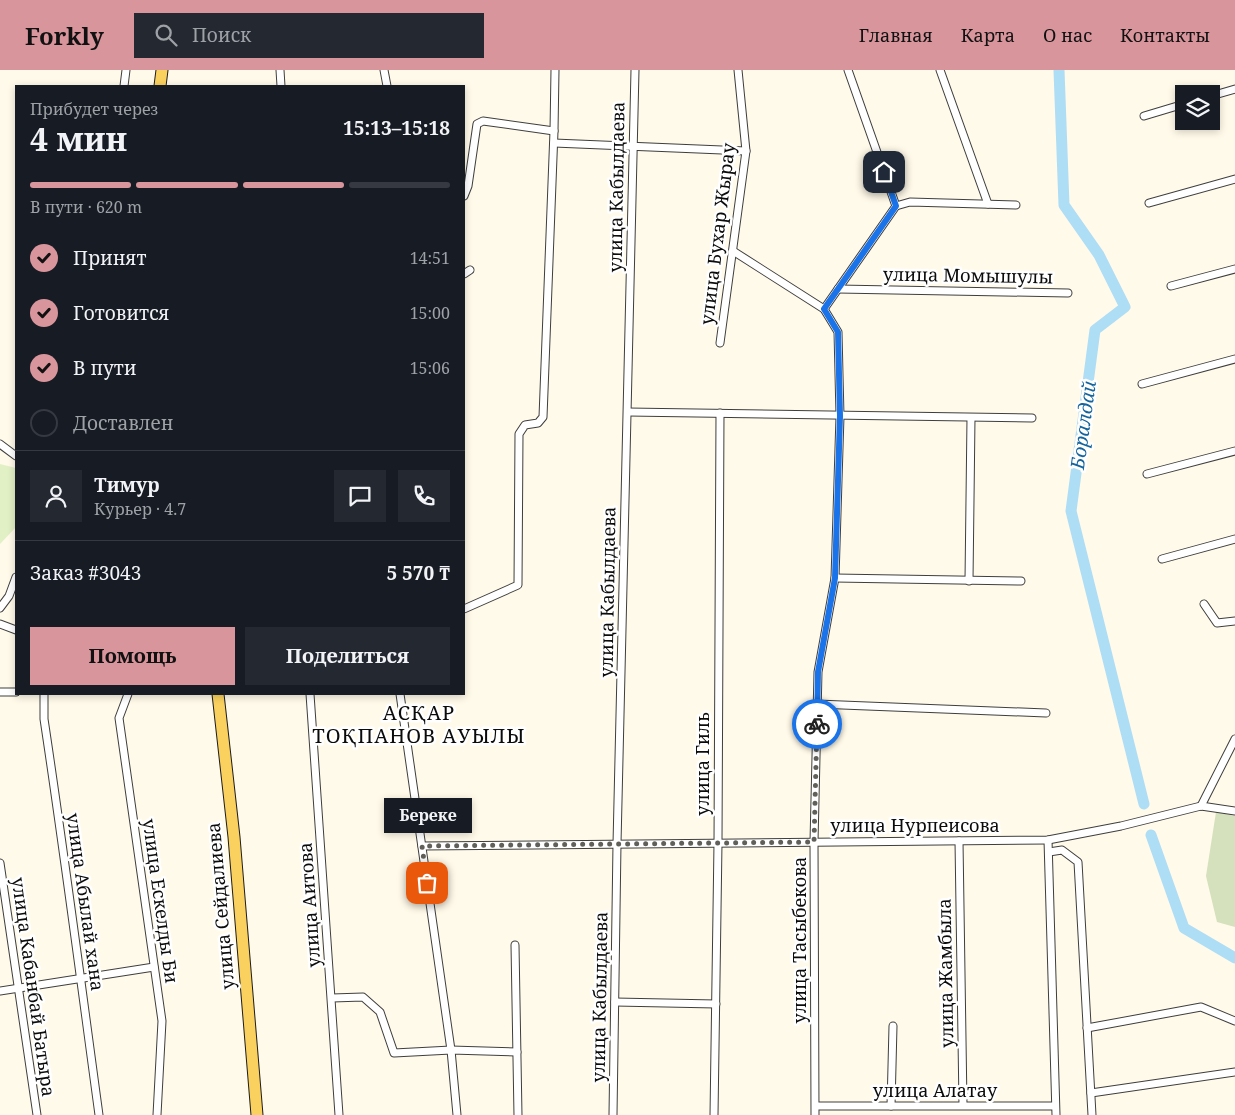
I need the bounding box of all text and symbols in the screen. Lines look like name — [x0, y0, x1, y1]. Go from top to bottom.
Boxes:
search box — [134, 13, 484, 58]
text: Forkly — [25, 19, 104, 52]
icon: search — [152, 21, 180, 49]
text: Поиск — [192, 22, 251, 48]
text: Главная — [859, 23, 933, 47]
text: Карта — [961, 23, 1015, 47]
text: О нас — [1043, 23, 1092, 47]
text: Контакты — [1120, 23, 1210, 47]
map controls — [1175, 85, 1220, 130]
button: layers — [1175, 85, 1220, 130]
text: Прибудет через — [30, 98, 158, 120]
street label: улица Кабылдаева — [603, 101, 629, 273]
text: 15:13–15:18 — [343, 115, 450, 141]
text: 4 мин — [30, 117, 127, 160]
street label: улица Бухар Жырау — [694, 141, 740, 326]
pin — [863, 151, 905, 193]
icon: home — [870, 158, 898, 186]
text: В пути · 620 m — [30, 196, 142, 218]
icon: check — [30, 244, 58, 272]
text: Принят — [73, 245, 147, 271]
text: 14:51 — [410, 247, 450, 269]
street label: улица Момышулы — [883, 262, 1054, 288]
icon: check — [30, 299, 58, 327]
text: Готовится — [73, 300, 169, 326]
text: 15:00 — [410, 302, 450, 324]
icon: check — [30, 354, 58, 382]
text: В пути — [73, 355, 137, 381]
text: 15:06 — [410, 357, 450, 379]
water label: Боралдай — [1064, 379, 1102, 472]
text: Доставлен — [73, 410, 173, 436]
button: person — [30, 470, 82, 522]
button: chat — [334, 470, 386, 522]
button: phone — [398, 470, 450, 522]
text: Тимур — [94, 472, 160, 498]
text: Курьер · 4.7 — [94, 498, 186, 520]
street label: улица Кабылдаева — [594, 506, 620, 678]
text: Заказ #3043 — [30, 560, 141, 586]
text: 5 570 ₸ — [386, 560, 450, 586]
button: Помощь — [30, 627, 235, 685]
button: Поделиться — [245, 627, 450, 685]
district label: АСҚАР ТОҚПАНОВ АУЫЛЫ — [312, 699, 526, 749]
courier — [792, 699, 842, 749]
icon: bike — [803, 710, 831, 738]
street label: улица Гиль — [690, 712, 714, 816]
callout: Береке — [383, 798, 471, 833]
text: Береке — [399, 804, 457, 826]
street label: улица Абылай хана — [62, 811, 110, 992]
street label: улица Нурпеисова — [830, 813, 1000, 837]
street label: улица Ескелды Би — [138, 817, 184, 985]
street label: улица Сейдалиева — [201, 822, 239, 991]
street label: улица Аитова — [293, 842, 325, 968]
street label: улица Тасыбекова — [787, 857, 811, 1023]
pin — [406, 862, 448, 904]
icon: bag — [413, 869, 441, 897]
street label: улица Кабанбай Батыра — [7, 876, 61, 1098]
street label: улица Жамбыла — [932, 898, 958, 1048]
street label: улица Кабылдаева — [586, 911, 612, 1083]
street label: улица Алатау — [873, 1078, 998, 1102]

